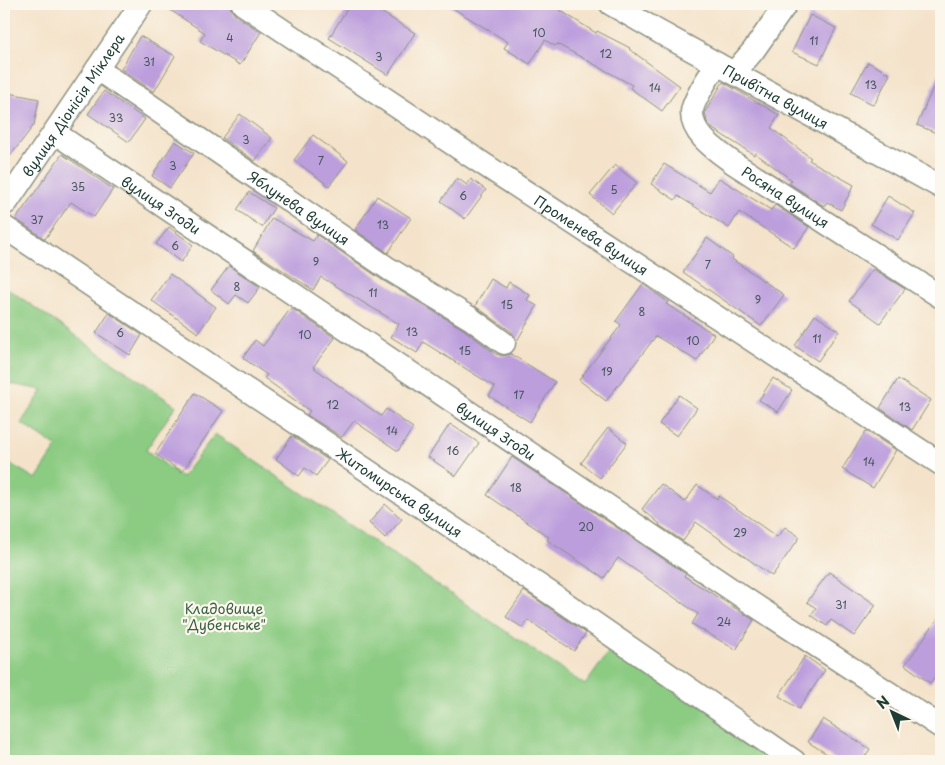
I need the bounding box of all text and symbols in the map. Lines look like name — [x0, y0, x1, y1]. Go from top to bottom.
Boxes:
house number: 10 — [533, 24, 545, 41]
street label: вулиця Діонісія Міклера — [17, 29, 129, 181]
house number: 4 — [226, 29, 234, 46]
house number: 11 — [809, 32, 819, 49]
house number: 12 — [600, 45, 613, 62]
house number: 3 — [375, 48, 383, 65]
house number: 31 — [143, 53, 155, 70]
street label: Привітна вулиця — [720, 59, 832, 134]
house number: 13 — [865, 76, 877, 93]
house number: 14 — [649, 79, 661, 96]
house number: 33 — [109, 109, 123, 126]
house number: 3 — [242, 131, 250, 148]
house number: 7 — [318, 152, 324, 169]
house number: 3 — [169, 157, 177, 174]
street label: Росяна вулиця — [738, 161, 834, 233]
street label: Яблунева вулиця — [244, 165, 354, 250]
street label: вулиця Згоди — [117, 170, 205, 239]
house number: 35 — [71, 178, 85, 195]
house number: 5 — [610, 181, 618, 198]
house number: 6 — [459, 187, 467, 204]
street label: Променева вулиця — [530, 190, 653, 280]
house number: 37 — [31, 211, 44, 228]
house number: 13 — [377, 216, 389, 233]
house number: 6 — [171, 237, 179, 254]
house number: 9 — [313, 253, 319, 270]
house number: 7 — [705, 256, 711, 273]
house number: 8 — [234, 278, 241, 295]
house number: 11 — [368, 284, 378, 301]
house number: 9 — [755, 291, 761, 308]
house number: 15 — [501, 296, 513, 313]
house number: 8 — [639, 303, 646, 320]
house number: 13 — [406, 323, 418, 340]
house number: 6 — [116, 324, 124, 341]
house number: 10 — [299, 326, 311, 343]
house number: 11 — [812, 330, 822, 347]
house number: 10 — [687, 332, 699, 349]
house number: 15 — [459, 342, 471, 359]
house number: 19 — [601, 363, 613, 380]
house number: 17 — [514, 386, 525, 403]
house number: 12 — [327, 396, 340, 413]
street label: вулиця Згоди — [452, 396, 540, 465]
house number: 13 — [899, 398, 911, 415]
house number: 14 — [386, 422, 398, 439]
street label: Житомирська вулиця — [332, 442, 467, 542]
house number: 16 — [447, 442, 460, 459]
house number: 14 — [863, 453, 875, 470]
house number: 18 — [510, 479, 522, 496]
house number: 20 — [578, 518, 594, 535]
house number: 29 — [733, 524, 747, 541]
house number: 31 — [835, 596, 847, 613]
park label: Кладовище "Дубенське" — [182, 598, 266, 635]
house number: 24 — [717, 613, 731, 630]
north arrow — [868, 688, 918, 738]
text: N — [872, 691, 894, 714]

